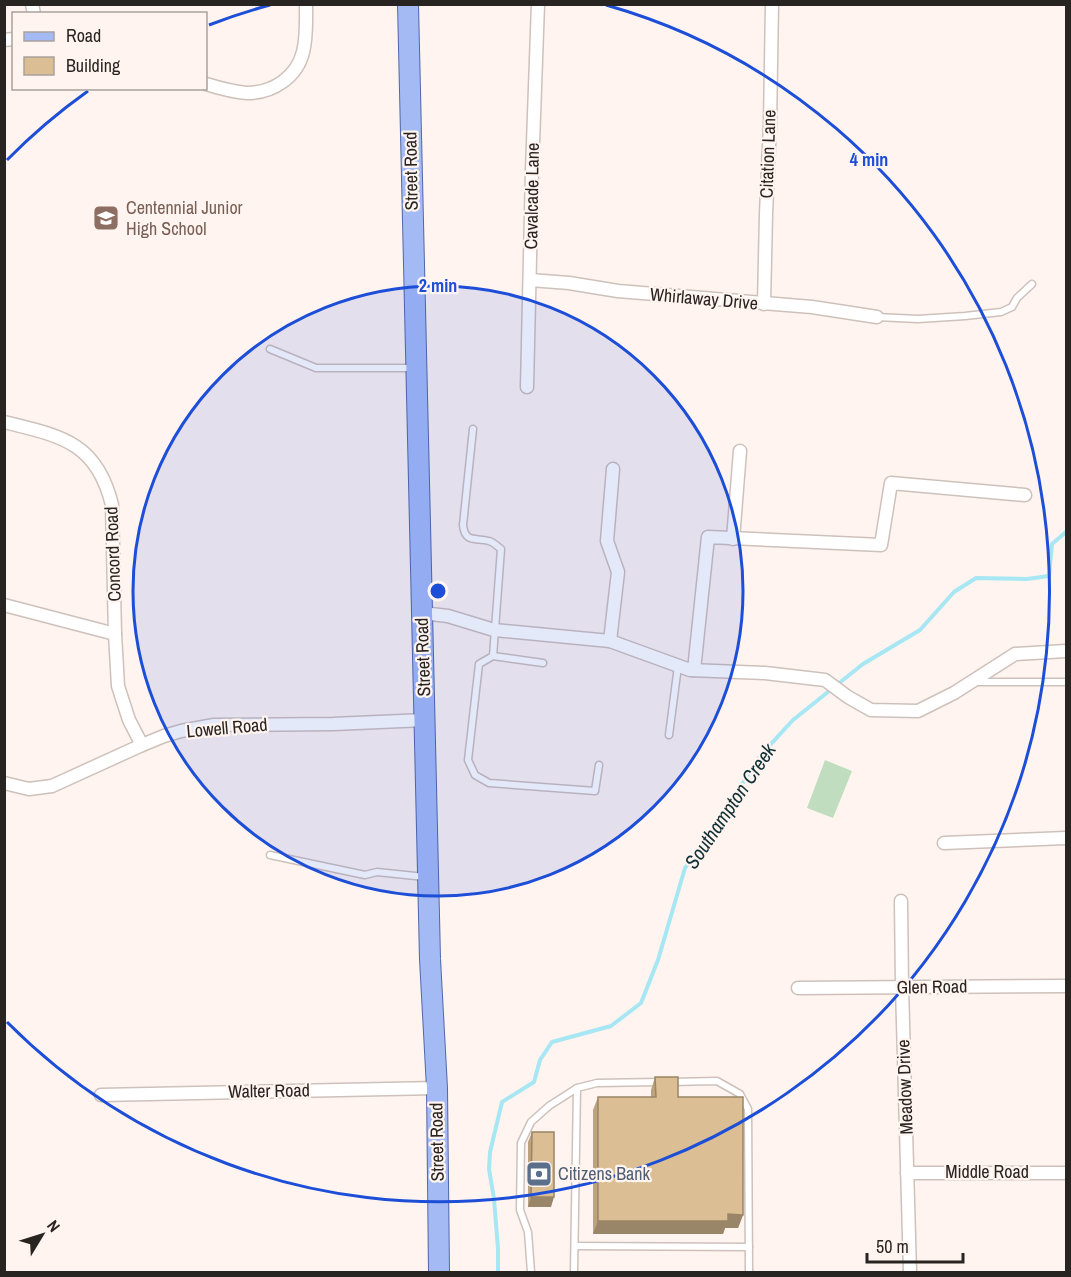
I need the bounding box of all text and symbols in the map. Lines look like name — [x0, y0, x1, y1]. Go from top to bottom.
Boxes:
legend — [12, 12, 207, 90]
text: Road — [66, 23, 101, 48]
text: Building — [66, 53, 121, 78]
street label: Citation Lane — [753, 109, 782, 199]
street label: Street Road — [397, 131, 424, 211]
street label: Cavalcade Lane — [518, 142, 545, 250]
text: 4 min — [850, 147, 888, 172]
place label: Centennial Junior High School — [126, 195, 243, 241]
school or university icon: Centennial Junior High School — [91, 203, 121, 233]
text: 2 min — [419, 273, 457, 298]
street label: Whirlaway Drive — [649, 281, 759, 316]
street label: Concord Road — [98, 506, 127, 602]
centre of rings — [428, 581, 448, 601]
street label: Street Road — [409, 617, 436, 697]
street label: Lowell Road — [185, 712, 269, 743]
water label: Southampton Creek — [678, 737, 782, 874]
street label: Glen Road — [896, 973, 967, 1000]
street label: Meadow Drive — [890, 1039, 919, 1135]
street label: Walter Road — [228, 1077, 310, 1104]
street label: Street Road — [423, 1102, 450, 1182]
bank icon: Citizens Bank — [524, 1159, 554, 1189]
street label: Middle Road — [945, 1159, 1029, 1184]
place label: Citizens Bank — [558, 1161, 651, 1186]
north arrow — [12, 1205, 72, 1265]
text: N — [42, 1215, 65, 1236]
scale bar — [867, 1226, 963, 1264]
text: 50 m — [876, 1234, 909, 1259]

